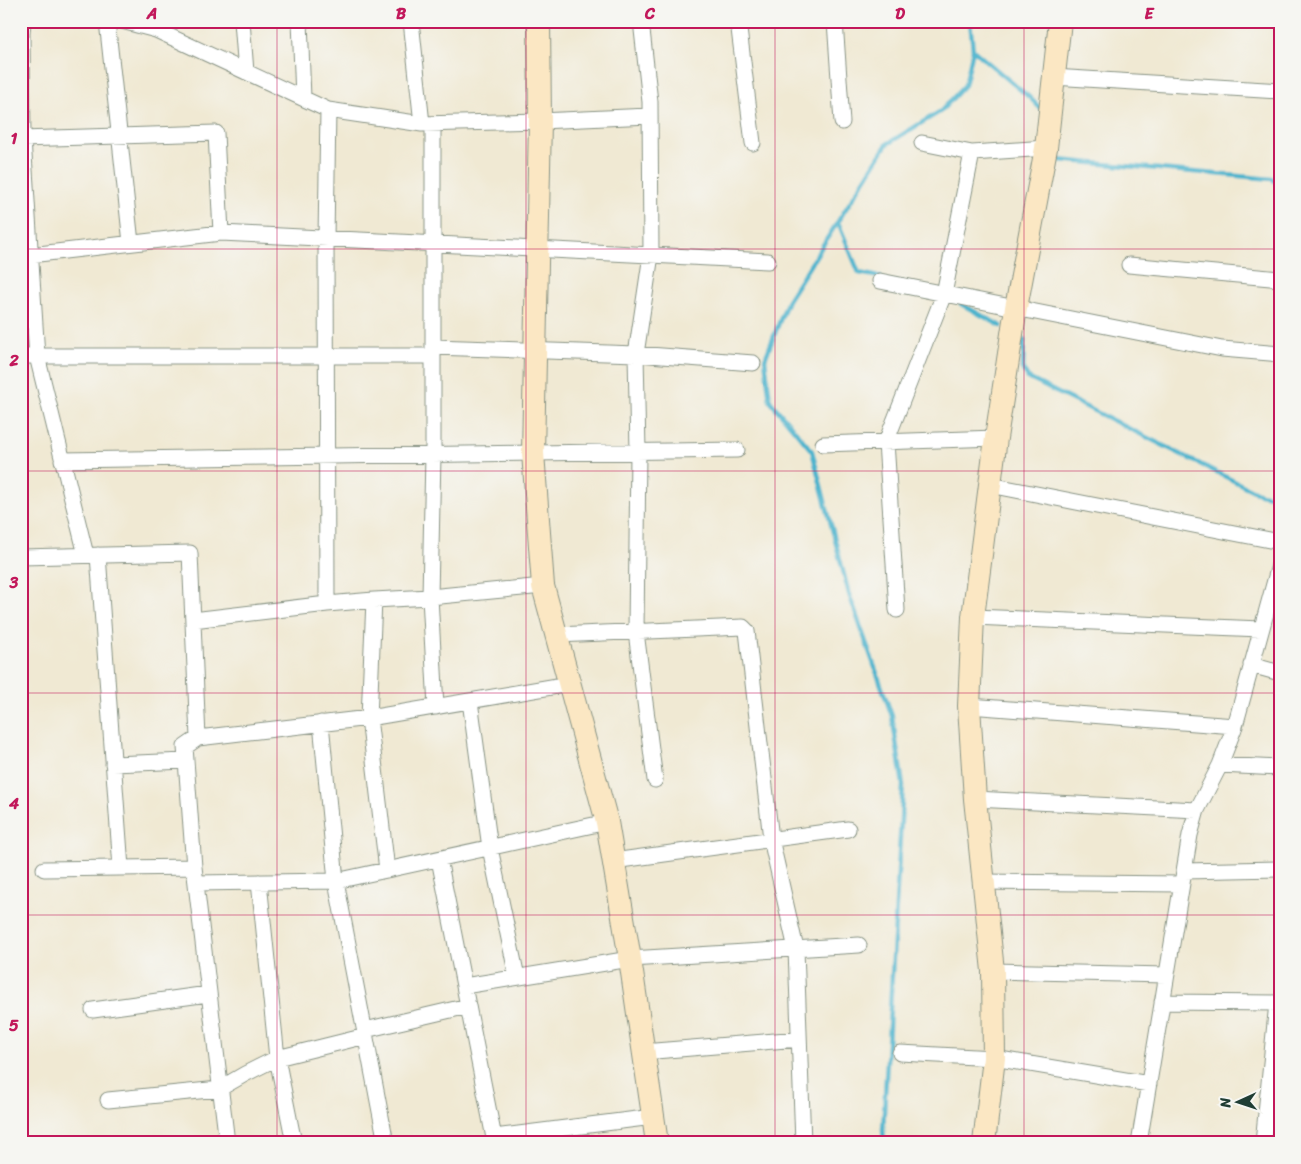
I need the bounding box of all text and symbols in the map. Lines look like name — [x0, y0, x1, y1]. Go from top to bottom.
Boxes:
text: A — [146, 0, 157, 28]
text: B — [396, 0, 407, 28]
text: C — [644, 0, 656, 28]
text: D — [895, 0, 905, 28]
text: E — [1145, 0, 1155, 28]
text: 1 — [11, 124, 18, 153]
text: 2 — [8, 346, 19, 375]
text: 3 — [9, 568, 19, 597]
text: 4 — [8, 789, 19, 818]
text: 5 — [9, 1011, 19, 1040]
north arrow — [1214, 1076, 1264, 1126]
text: N — [1213, 1097, 1238, 1109]

